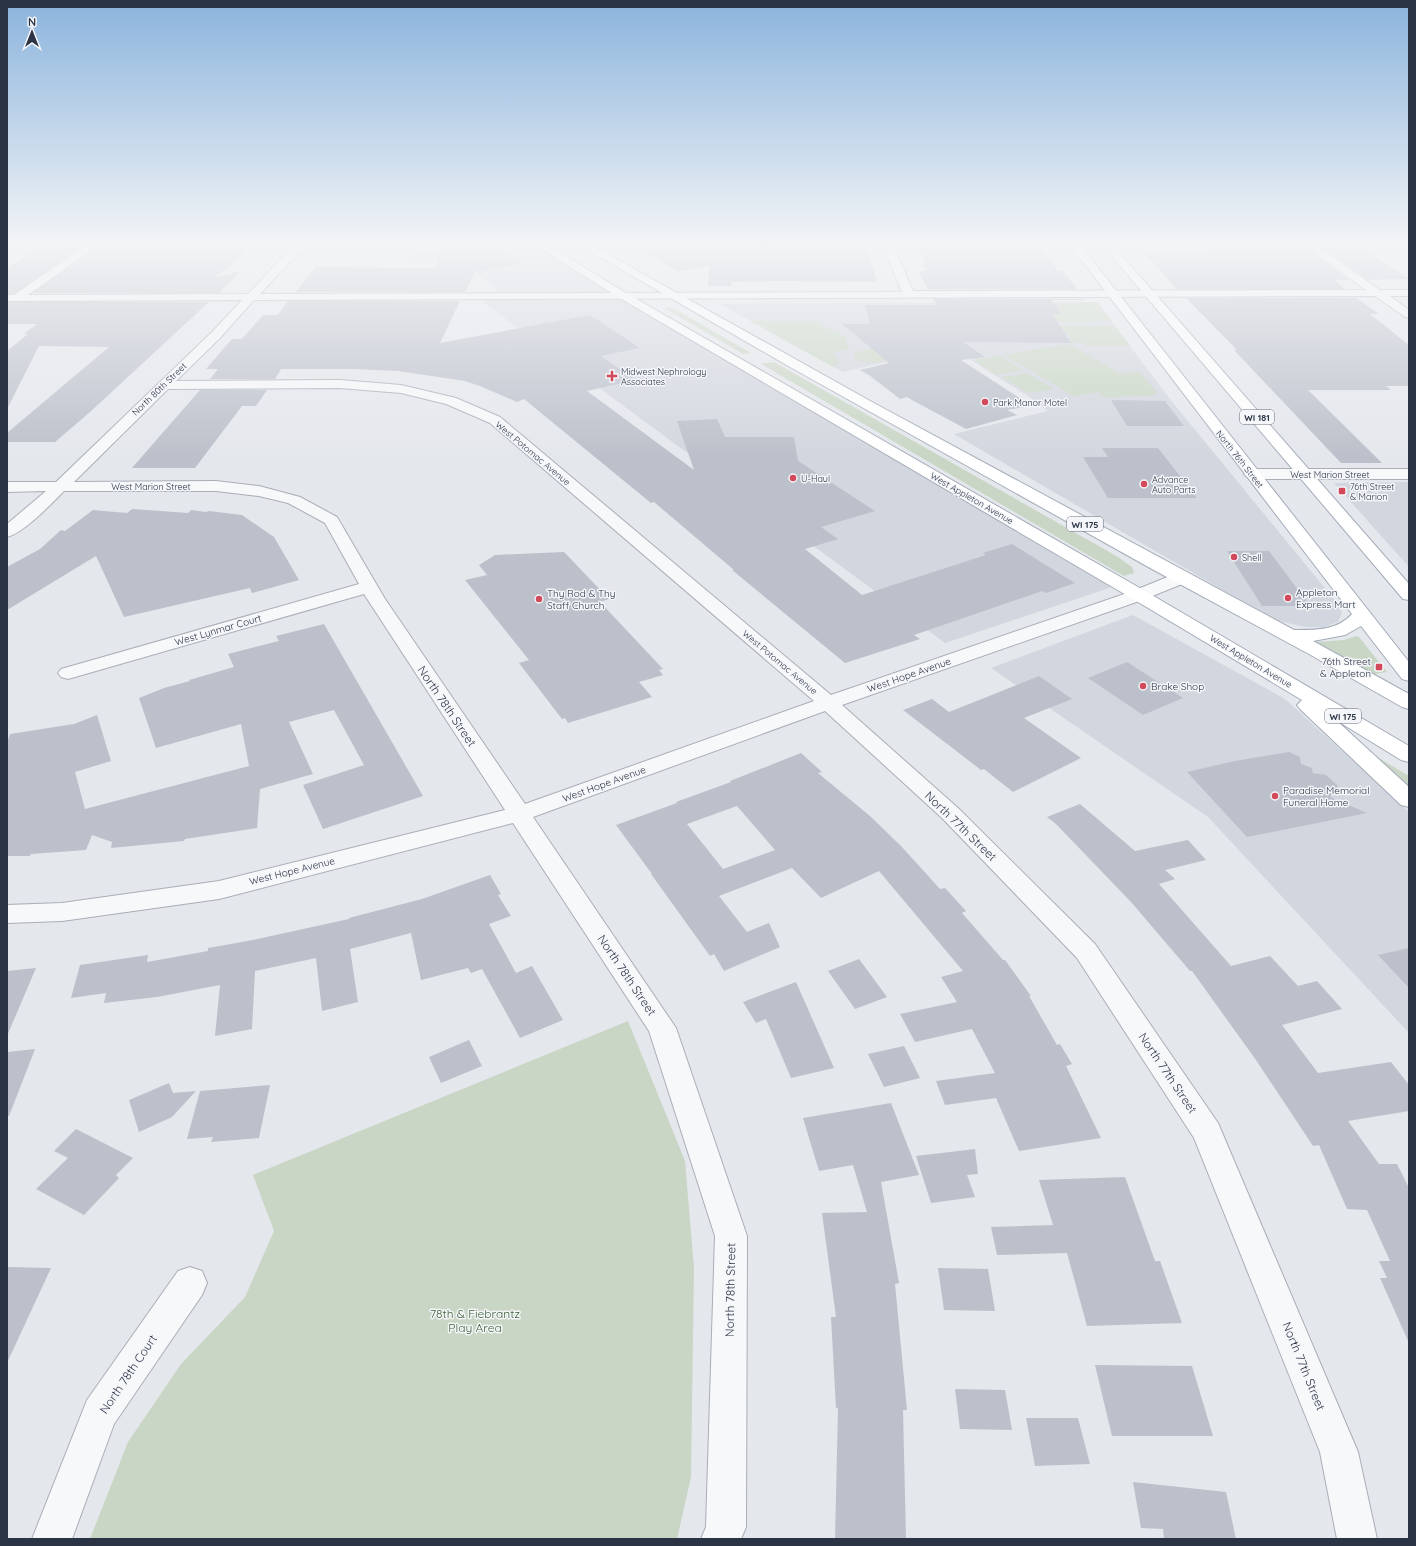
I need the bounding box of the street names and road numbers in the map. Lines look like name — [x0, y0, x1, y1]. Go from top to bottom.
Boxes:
street label: North 80th Street — [129, 360, 189, 418]
road number: WI 181 — [1240, 410, 1274, 424]
street label: West Potomac Avenue — [493, 419, 573, 487]
street label: North 76th Street — [1214, 428, 1266, 490]
street label: West Marion Street — [1290, 469, 1370, 480]
street label: West Appleton Avenue — [929, 470, 1015, 526]
street label: West Marion Street — [111, 481, 191, 492]
road number: WI 175 — [1067, 517, 1103, 531]
street label: West Lynmar Court — [173, 611, 264, 649]
street label: West Potomac Avenue — [740, 628, 820, 696]
street label: West Appleton Avenue — [1208, 632, 1294, 690]
street label: West Hope Avenue — [865, 654, 953, 695]
street label: North 78th Street — [414, 663, 480, 749]
road number: WI 175 — [1325, 709, 1361, 723]
street label: West Hope Avenue — [560, 763, 648, 805]
street label: North 77th Street — [922, 788, 1000, 864]
street label: West Hope Avenue — [248, 854, 337, 888]
street label: North 78th Street — [594, 932, 660, 1018]
street label: North 77th Street — [1135, 1030, 1201, 1116]
street label: North 78th Street — [722, 1243, 738, 1337]
street label: North 77th Street — [1279, 1320, 1329, 1412]
street label: North 78th Court — [96, 1332, 160, 1416]

